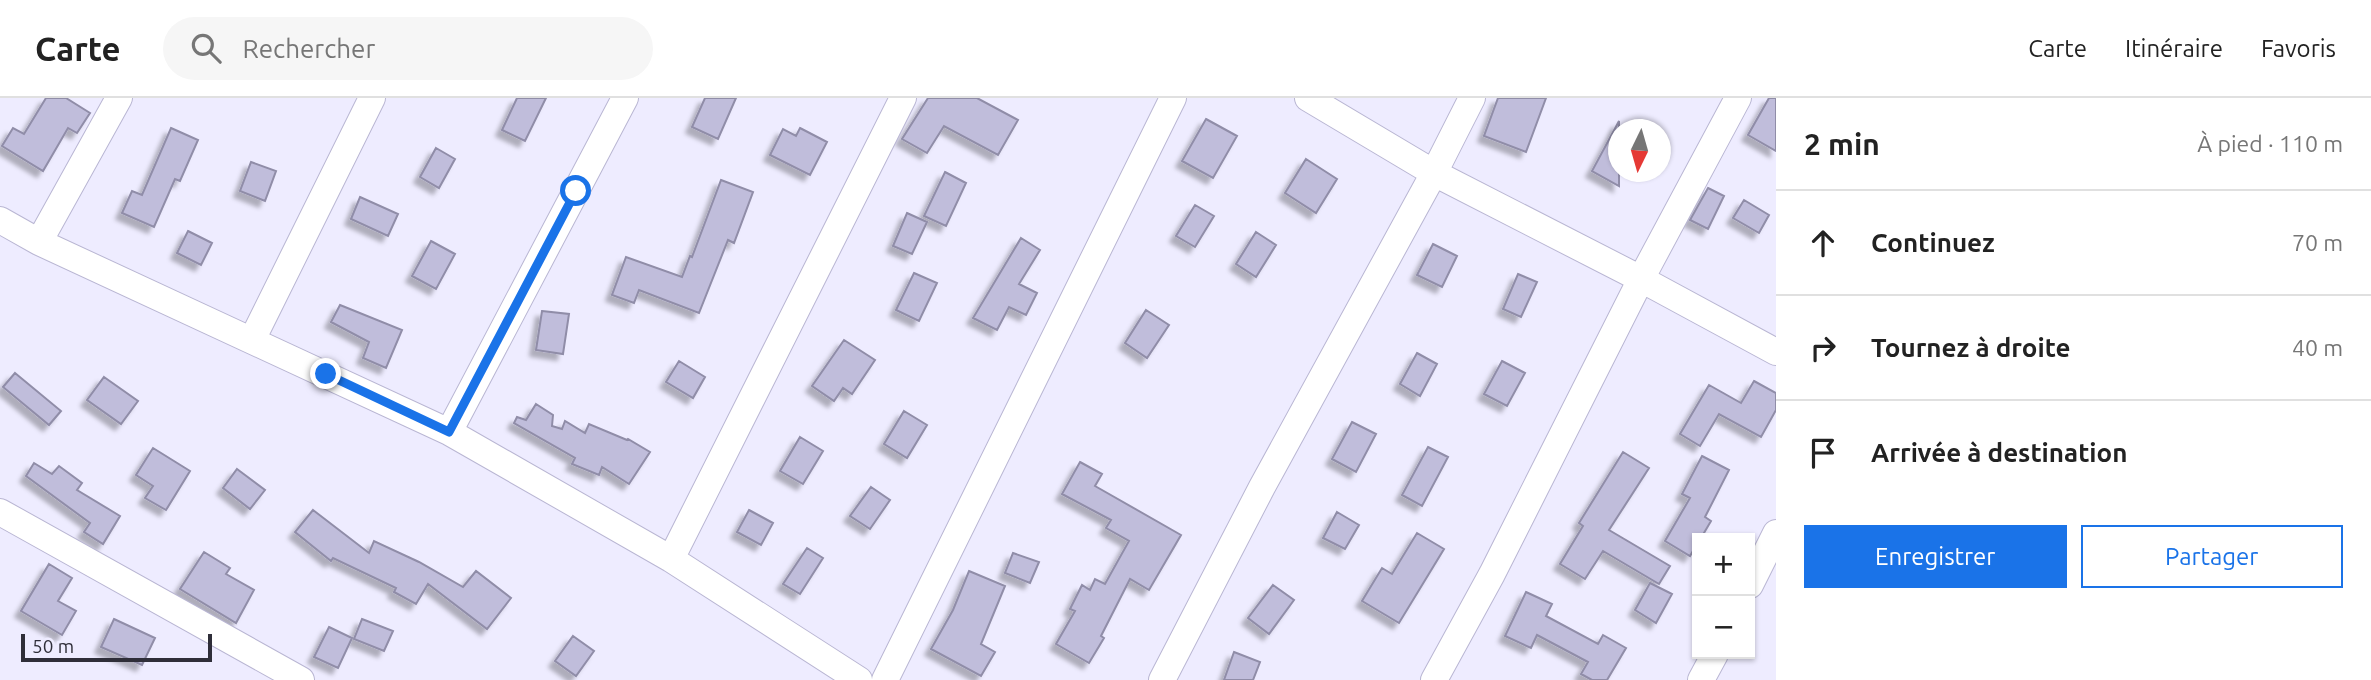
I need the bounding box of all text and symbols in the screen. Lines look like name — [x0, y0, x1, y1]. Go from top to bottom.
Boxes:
search box — [163, 17, 653, 80]
icon: search — [187, 29, 225, 67]
text: Carte — [35, 30, 121, 67]
text: Rechercher — [243, 34, 375, 63]
text: Carte — [2028, 35, 2087, 62]
text: Itinéraire — [2125, 35, 2223, 62]
text: Favoris — [2261, 35, 2336, 62]
north arrow — [1608, 119, 1671, 182]
text: 2 min — [1804, 127, 1880, 161]
text: À pied · 110 m — [2197, 131, 2343, 156]
route start — [560, 175, 591, 206]
icon: ahead — [1804, 224, 1842, 262]
text: Continuez — [1871, 228, 1995, 257]
text: 70 m — [2292, 230, 2343, 255]
icon: right — [1804, 329, 1842, 367]
text: Tournez à droite — [1871, 333, 2070, 362]
text: 40 m — [2292, 335, 2343, 360]
route end — [310, 358, 341, 389]
icon: arrive — [1804, 434, 1842, 472]
text: Arrivée à destination — [1871, 438, 2127, 467]
button: Enregistrer — [1804, 525, 2067, 588]
button: Partager — [2081, 525, 2343, 588]
map controls — [1692, 533, 1755, 659]
button: + — [1692, 533, 1755, 596]
button: − — [1692, 596, 1755, 659]
scale bar — [21, 631, 212, 663]
text: 50 m — [32, 635, 74, 657]

